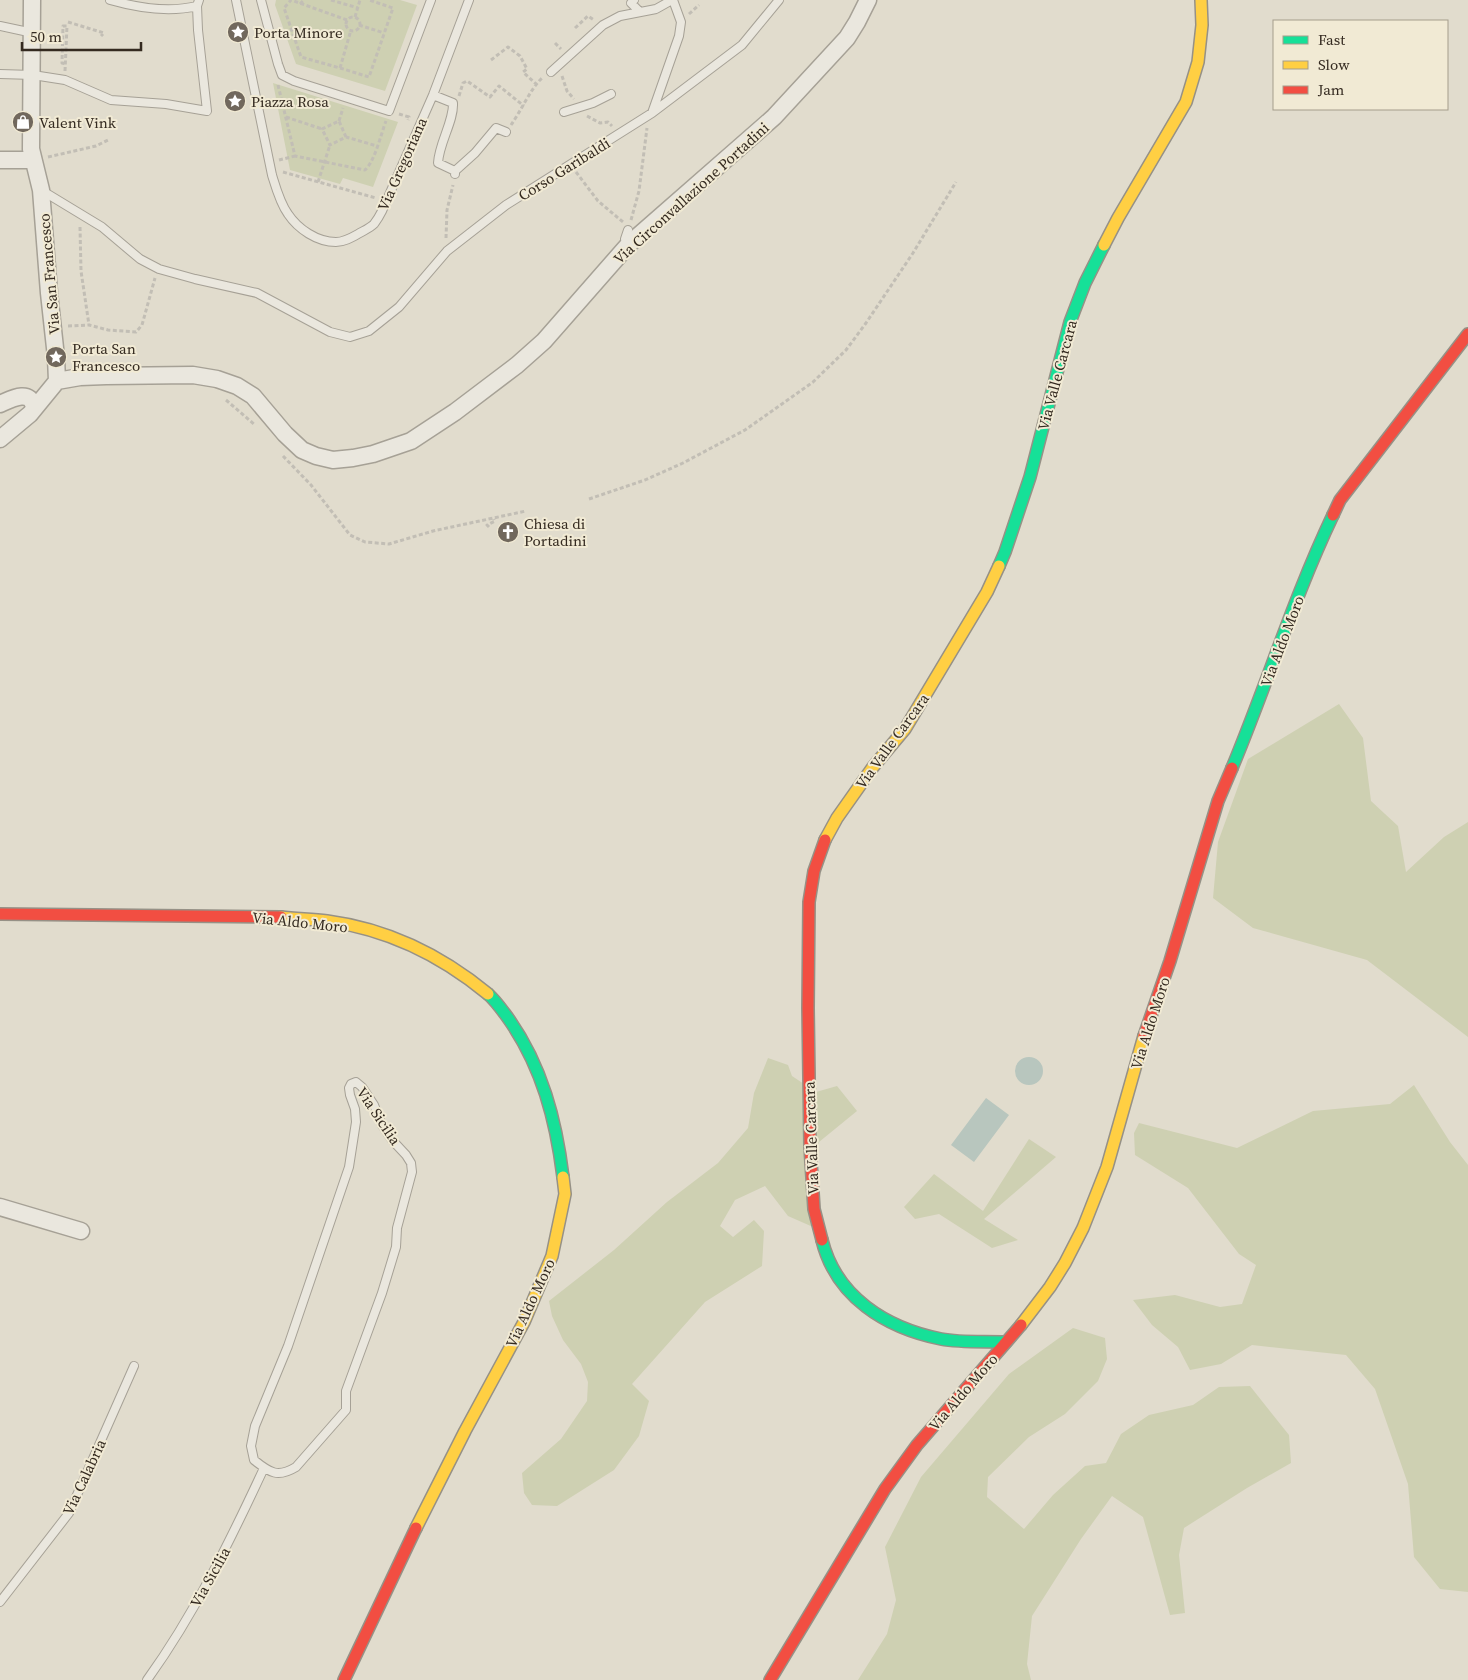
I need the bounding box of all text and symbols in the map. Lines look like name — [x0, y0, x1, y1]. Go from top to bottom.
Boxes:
scale bar — [22, 20, 141, 52]
place icon: Porta Minore — [226, 20, 250, 44]
legend — [1273, 20, 1448, 110]
place label: Porta Minore — [254, 22, 343, 43]
text: 50 m — [30, 26, 62, 47]
text: Fast — [1318, 29, 1345, 50]
text: Slow — [1318, 54, 1350, 75]
text: Jam — [1317, 79, 1345, 100]
place icon: Piazza Rosa — [223, 89, 247, 113]
place label: Piazza Rosa — [251, 91, 329, 112]
shop icon: Valent Vink — [11, 110, 35, 134]
place label: Valent Vink — [39, 112, 117, 133]
street label: Via Gregoriana — [372, 114, 432, 214]
street label: Via Circonvallazione Portadini — [608, 117, 774, 269]
street label: Corso Garibaldi — [514, 132, 614, 206]
street label: Via San Francesco — [33, 213, 65, 335]
street label: Via Valle Carcara — [1032, 317, 1082, 432]
place label: Porta San Francesco — [72, 338, 140, 376]
place icon: Porta San Francesco — [44, 345, 68, 369]
place label: Chiesa di Portadini — [524, 513, 586, 551]
church icon: Chiesa di Portadini — [496, 520, 520, 544]
street label: Via Aldo Moro — [1255, 593, 1309, 689]
street label: Via Valle Carcara — [850, 689, 934, 793]
street label: Via Aldo Moro — [251, 907, 349, 937]
street label: Via Aldo Moro — [1125, 974, 1175, 1072]
street label: Via Valle Carcara — [799, 1081, 823, 1195]
street label: Via Sicilia — [352, 1083, 406, 1149]
street label: Via Aldo Moro — [500, 1255, 560, 1351]
street label: Via Aldo Moro — [924, 1349, 1002, 1435]
street label: Via Calabria — [57, 1435, 111, 1518]
street label: Via Sicilia — [185, 1543, 235, 1611]

